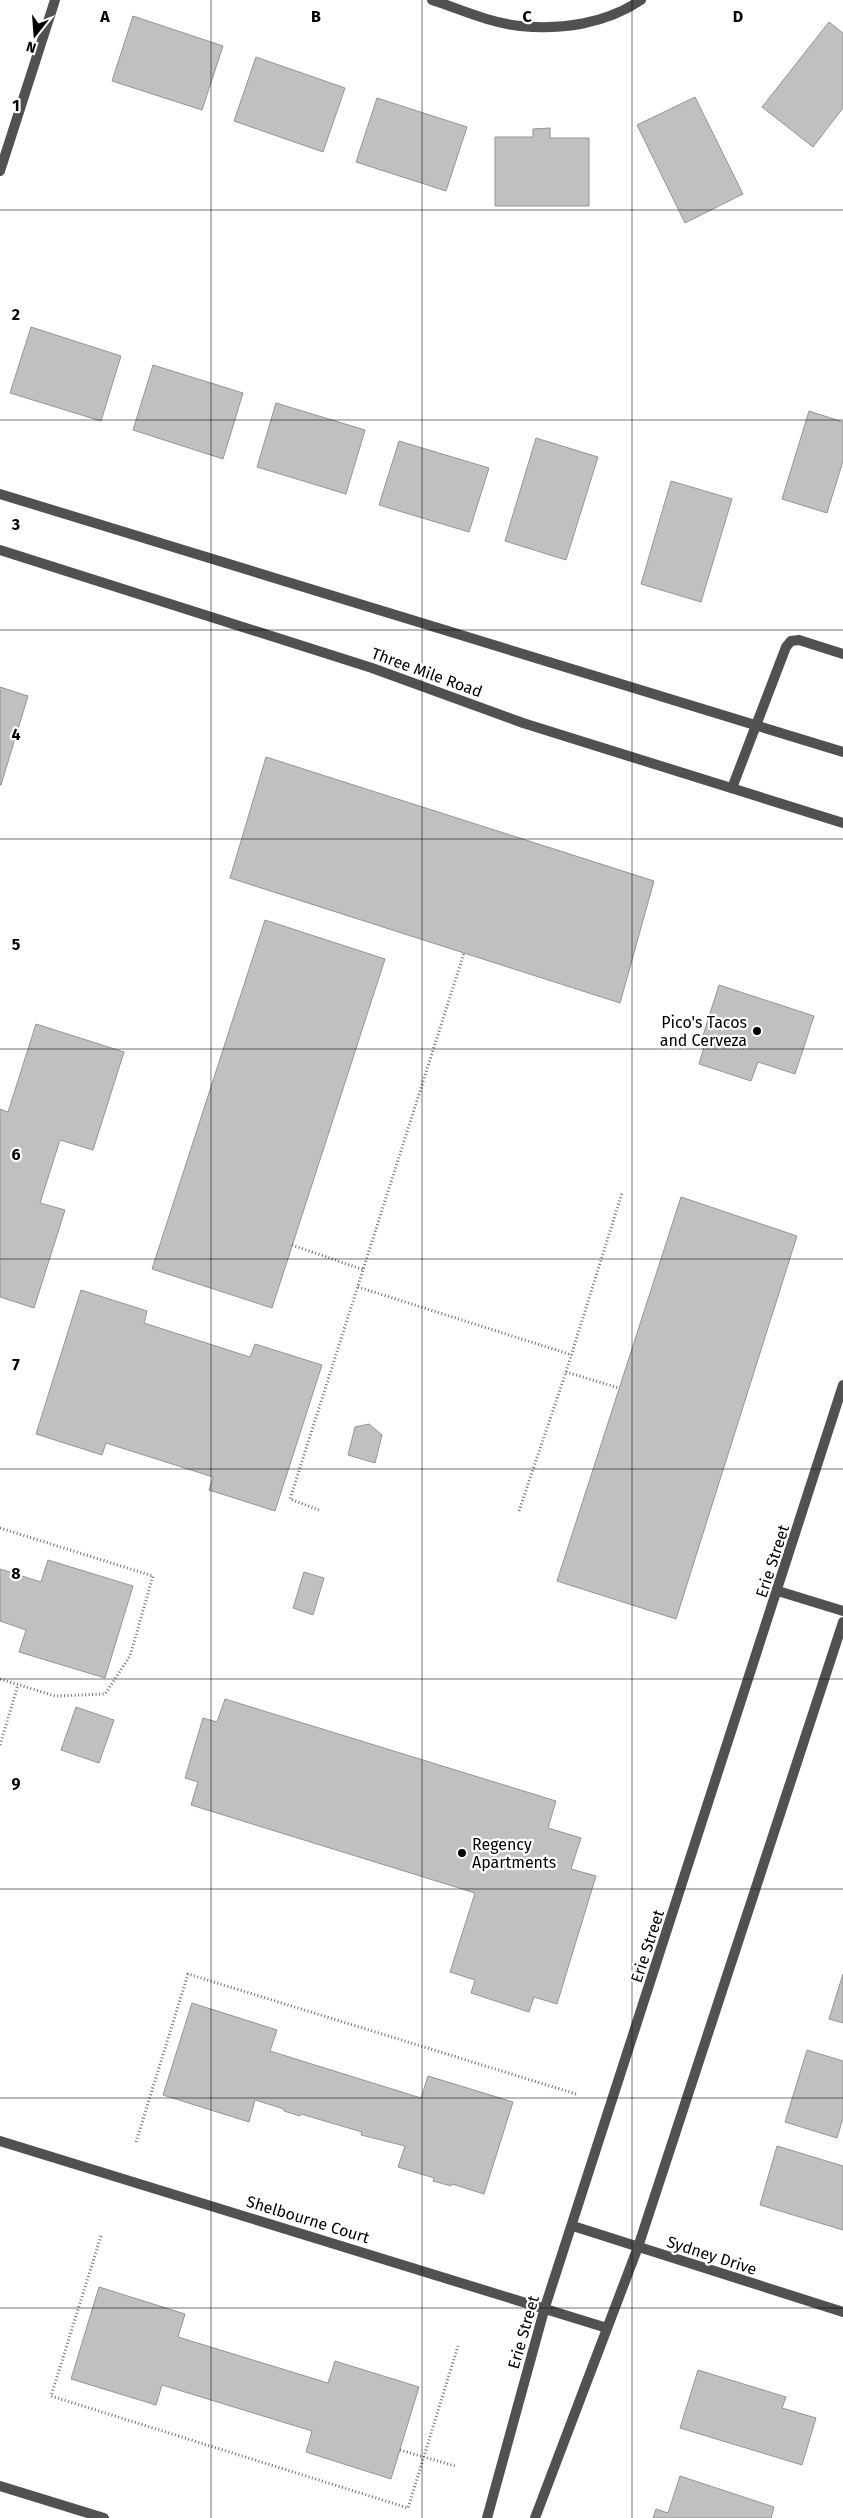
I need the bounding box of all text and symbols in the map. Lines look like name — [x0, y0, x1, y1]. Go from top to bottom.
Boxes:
text: A — [99, 7, 110, 26]
text: B — [311, 7, 321, 26]
text: C — [522, 7, 532, 26]
text: D — [733, 7, 743, 26]
north arrow — [10, 10, 60, 60]
text: N — [24, 37, 38, 56]
text: 1 — [12, 96, 20, 115]
text: 2 — [12, 305, 20, 324]
text: 3 — [11, 515, 20, 534]
street label: Three Mile Road — [369, 644, 485, 701]
text: 4 — [11, 725, 21, 744]
text: 5 — [12, 935, 21, 954]
place label: Pico's Tacos and Cerveza — [660, 1013, 747, 1050]
marker: Pico's Tacos and Cerveza — [751, 1025, 763, 1037]
text: 6 — [11, 1145, 21, 1164]
text: 7 — [12, 1355, 20, 1374]
street label: Erie Street — [752, 1522, 793, 1600]
text: 8 — [11, 1564, 21, 1583]
text: 9 — [12, 1774, 21, 1793]
place label: Regency Apartments — [472, 1835, 556, 1872]
marker: Regency Apartments — [456, 1847, 468, 1859]
street label: Erie Street — [627, 1907, 668, 1985]
street label: Shelbourne Court — [244, 2192, 372, 2247]
street label: Sydney Drive — [664, 2232, 759, 2279]
street label: Erie Street — [504, 2293, 543, 2371]

